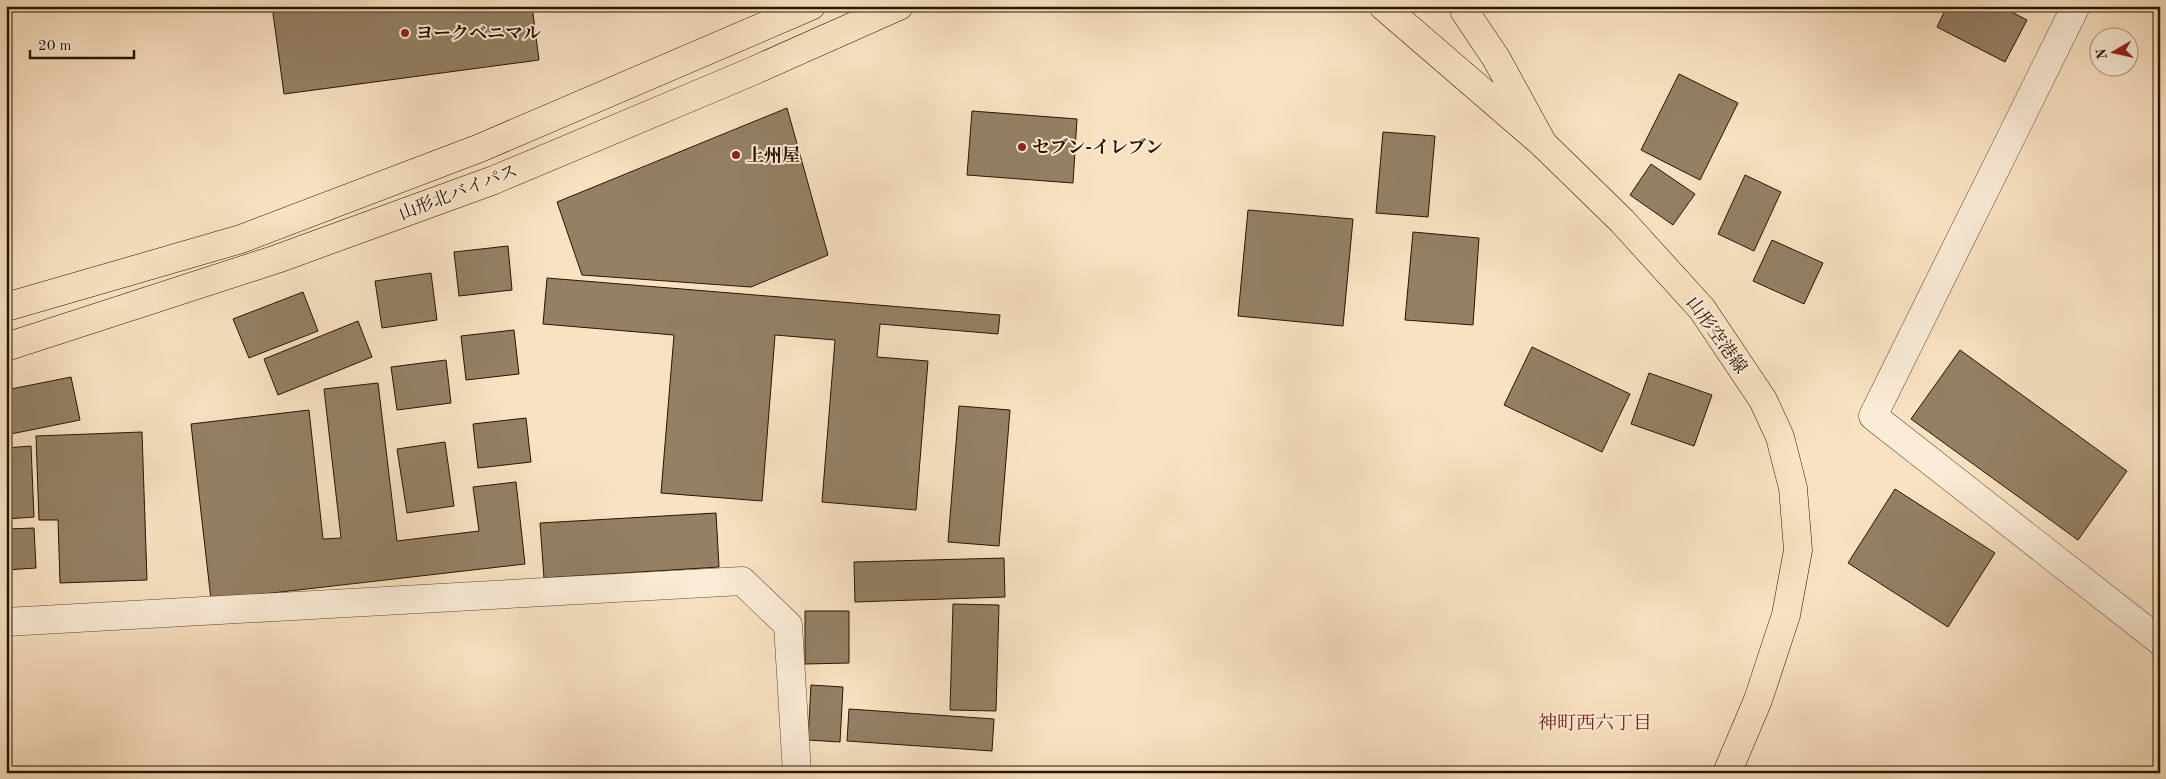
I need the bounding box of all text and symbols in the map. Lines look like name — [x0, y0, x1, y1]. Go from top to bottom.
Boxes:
place label: ヨークベニマル — [415, 24, 541, 43]
marker: ヨークベニマル — [399, 27, 411, 39]
scale bar — [30, 28, 134, 60]
north arrow — [2088, 28, 2138, 78]
text: 20 m — [38, 39, 72, 54]
text: N — [2094, 47, 2110, 60]
place label: セブン-イレブン — [1032, 137, 1163, 157]
marker: セブン-イレブン — [1016, 141, 1028, 153]
place label: 上州屋 — [746, 145, 800, 165]
marker: 上州屋 — [730, 149, 742, 161]
street label: 山形北バイパス — [396, 161, 520, 224]
street label: 山形空港線 — [1682, 293, 1752, 377]
district label: 神町西六丁目 — [1538, 713, 1652, 734]

